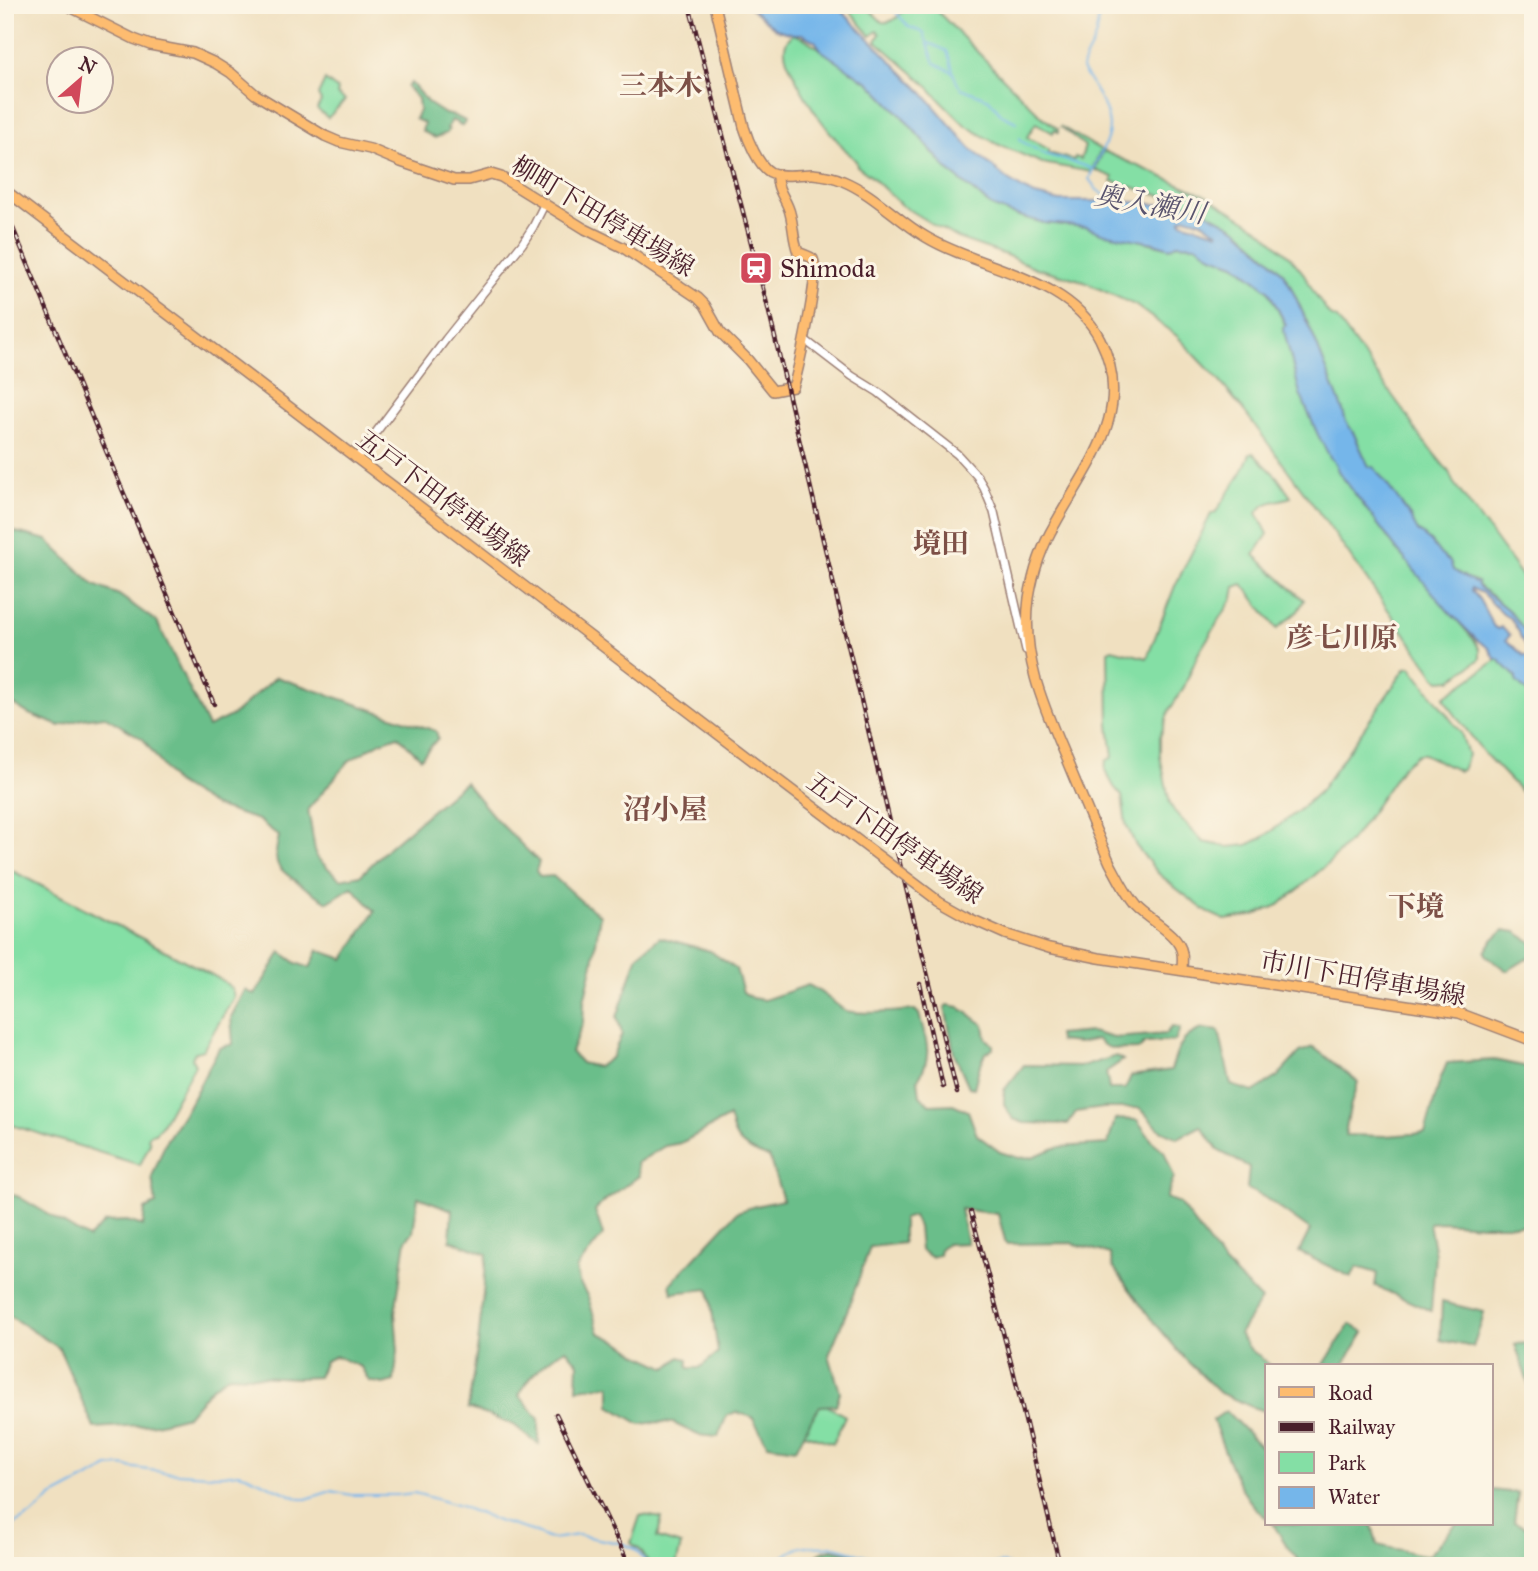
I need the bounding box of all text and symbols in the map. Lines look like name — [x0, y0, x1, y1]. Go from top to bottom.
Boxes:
north arrow — [46, 46, 116, 116]
text: N — [75, 51, 100, 79]
district label: 三本木 — [619, 68, 703, 103]
street label: 柳町下田停車場線 — [506, 149, 700, 283]
water label: 奥入瀬川 — [1092, 177, 1211, 231]
station icon: Shimoda — [737, 249, 775, 287]
place label: Shimoda — [780, 252, 876, 284]
street label: 五戸下田停車場線 — [350, 423, 536, 573]
district label: 境田 — [913, 526, 969, 561]
district label: 彦七川原 — [1286, 620, 1398, 655]
street label: 五戸下田停車場線 — [801, 765, 989, 911]
district label: 沼小屋 — [623, 792, 707, 827]
district label: 下境 — [1388, 889, 1444, 924]
street label: 市川下田停車場線 — [1258, 944, 1468, 1012]
legend — [1265, 1364, 1492, 1526]
text: Road — [1328, 1380, 1373, 1406]
text: Railway — [1328, 1414, 1396, 1440]
text: Park — [1328, 1450, 1366, 1476]
text: Water — [1328, 1484, 1380, 1510]

